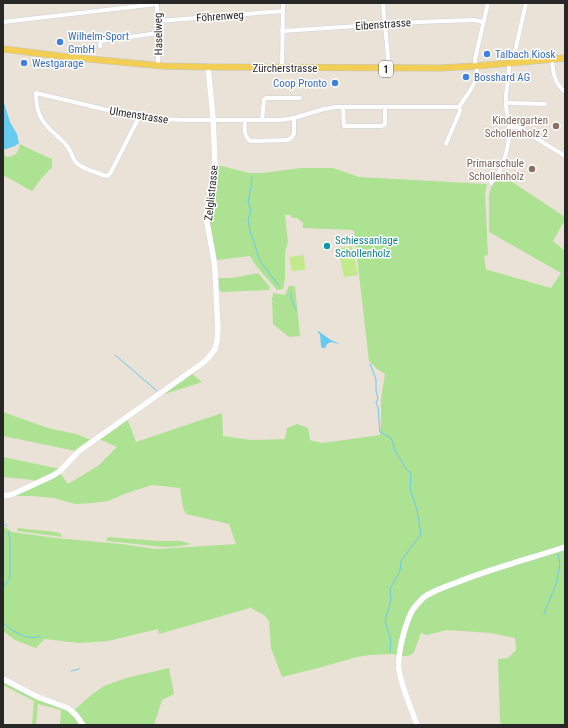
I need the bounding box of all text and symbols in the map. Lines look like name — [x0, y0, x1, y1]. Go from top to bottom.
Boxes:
street label: Föhrenweg — [196, 8, 244, 25]
street label: Haselweg — [152, 13, 165, 55]
street label: Eibenstrasse — [355, 16, 411, 33]
place label: Wilhelm-Sport GmbH — [68, 30, 129, 56]
marker: Wilhelm-Sport GmbH — [55, 37, 65, 47]
place label: Talbach Kiosk — [495, 48, 556, 61]
marker: Talbach Kiosk — [482, 49, 492, 59]
place label: Westgarage — [32, 57, 83, 70]
marker: Westgarage — [19, 58, 29, 68]
road number: 1 — [379, 61, 393, 77]
street label: Zürcherstrasse — [253, 62, 318, 75]
place label: Bosshard AG — [474, 71, 530, 84]
marker: Bosshard AG — [461, 72, 471, 82]
place label: Coop Pronto — [273, 77, 327, 90]
marker: Coop Pronto — [330, 78, 340, 88]
street label: Ulmenstrasse — [109, 104, 169, 127]
place label: Kindergarten Schollenholz 2 — [485, 114, 548, 140]
marker: Kindergarten Schollenholz 2 — [551, 121, 561, 131]
place label: Primarschule Schollenholz — [467, 157, 524, 183]
marker: Primarschule Schollenholz — [527, 164, 537, 174]
street label: Zelglistrasse — [202, 165, 221, 221]
place label: Schiessanlage Schollenholz — [335, 234, 398, 260]
marker: Schiessanlage Schollenholz — [322, 241, 332, 251]

